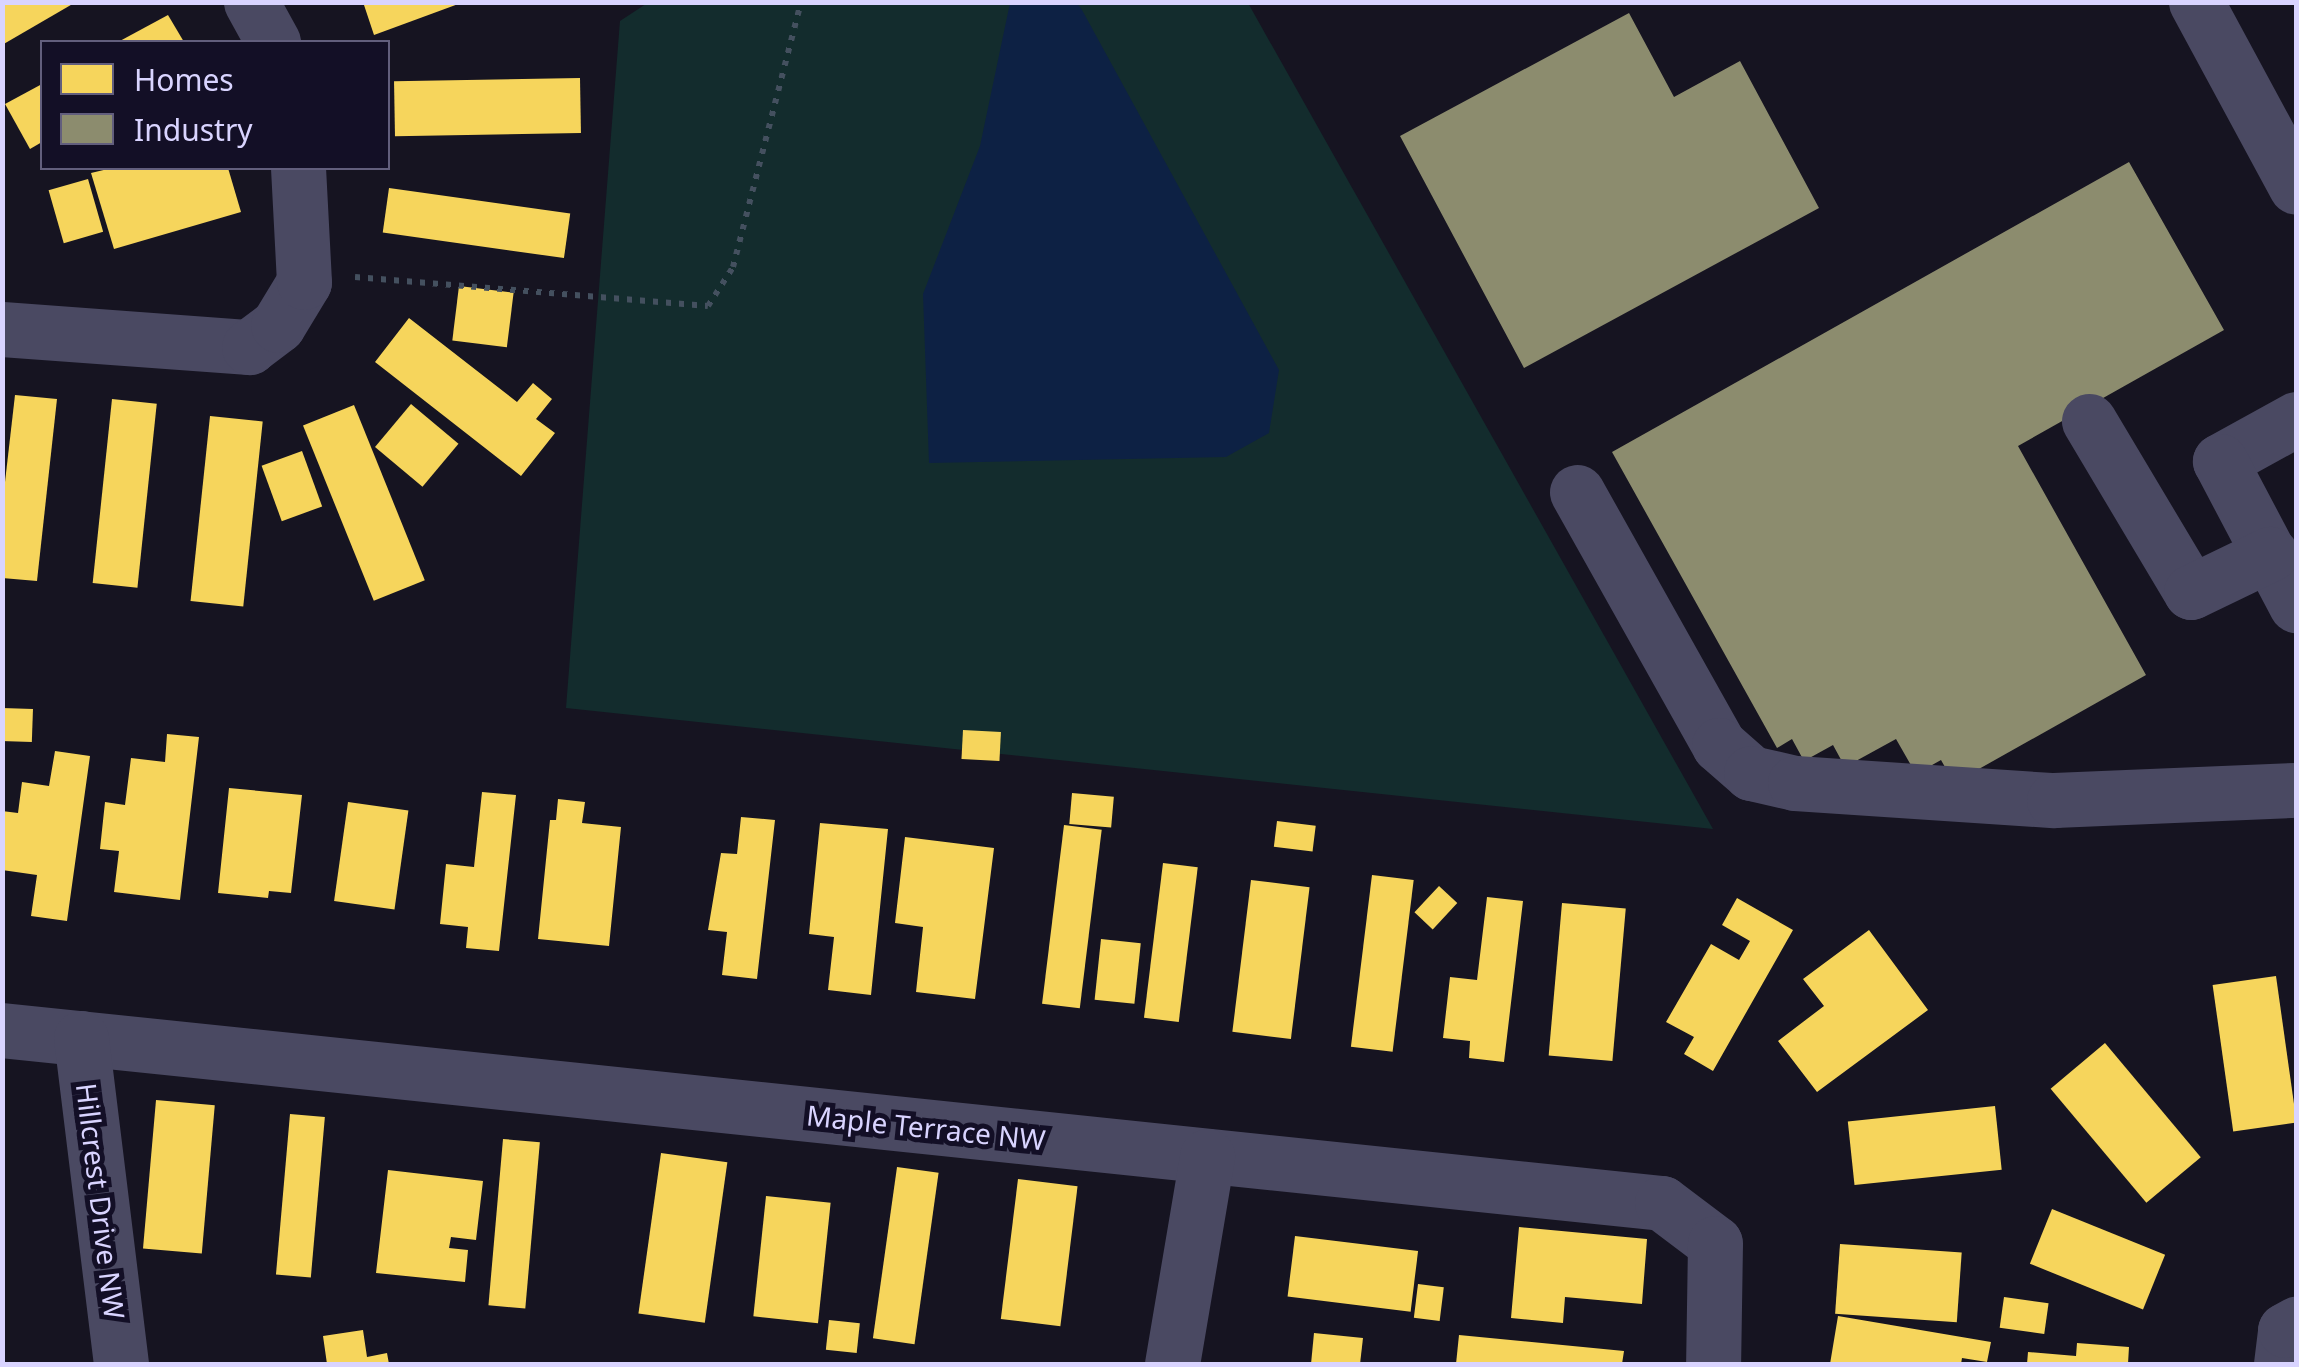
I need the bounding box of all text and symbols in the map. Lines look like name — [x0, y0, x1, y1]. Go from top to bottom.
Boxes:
legend — [40, 40, 390, 170]
text: Homes — [134, 59, 234, 100]
text: Industry — [134, 109, 253, 150]
street label: Hillcrest Drive NW — [70, 1081, 132, 1321]
street label: Maple Terrace NW — [805, 1098, 1047, 1156]

